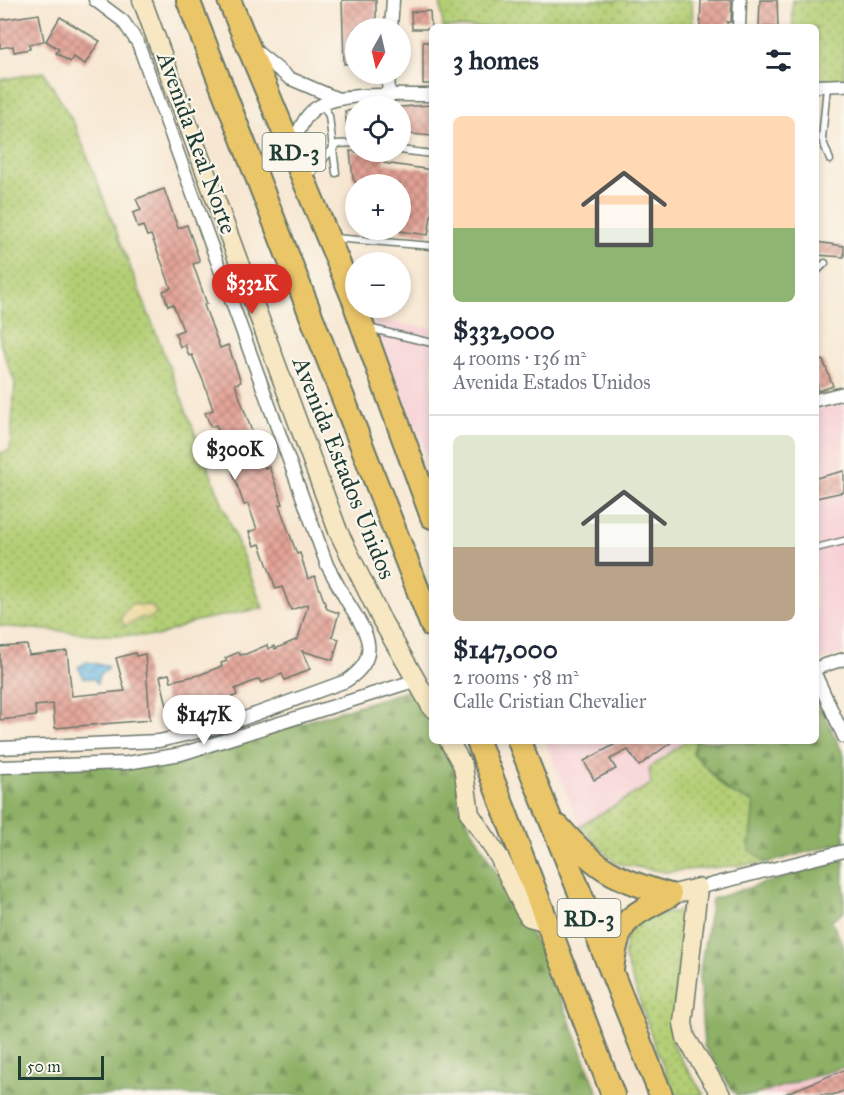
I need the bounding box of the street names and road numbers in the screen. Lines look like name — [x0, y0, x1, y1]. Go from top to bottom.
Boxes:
street label: Avenida Real Norte — [150, 47, 244, 238]
road number: RD-3 — [262, 133, 326, 171]
street label: Avenida Estados Unidos — [285, 352, 402, 584]
road number: RD-3 — [558, 899, 620, 937]

